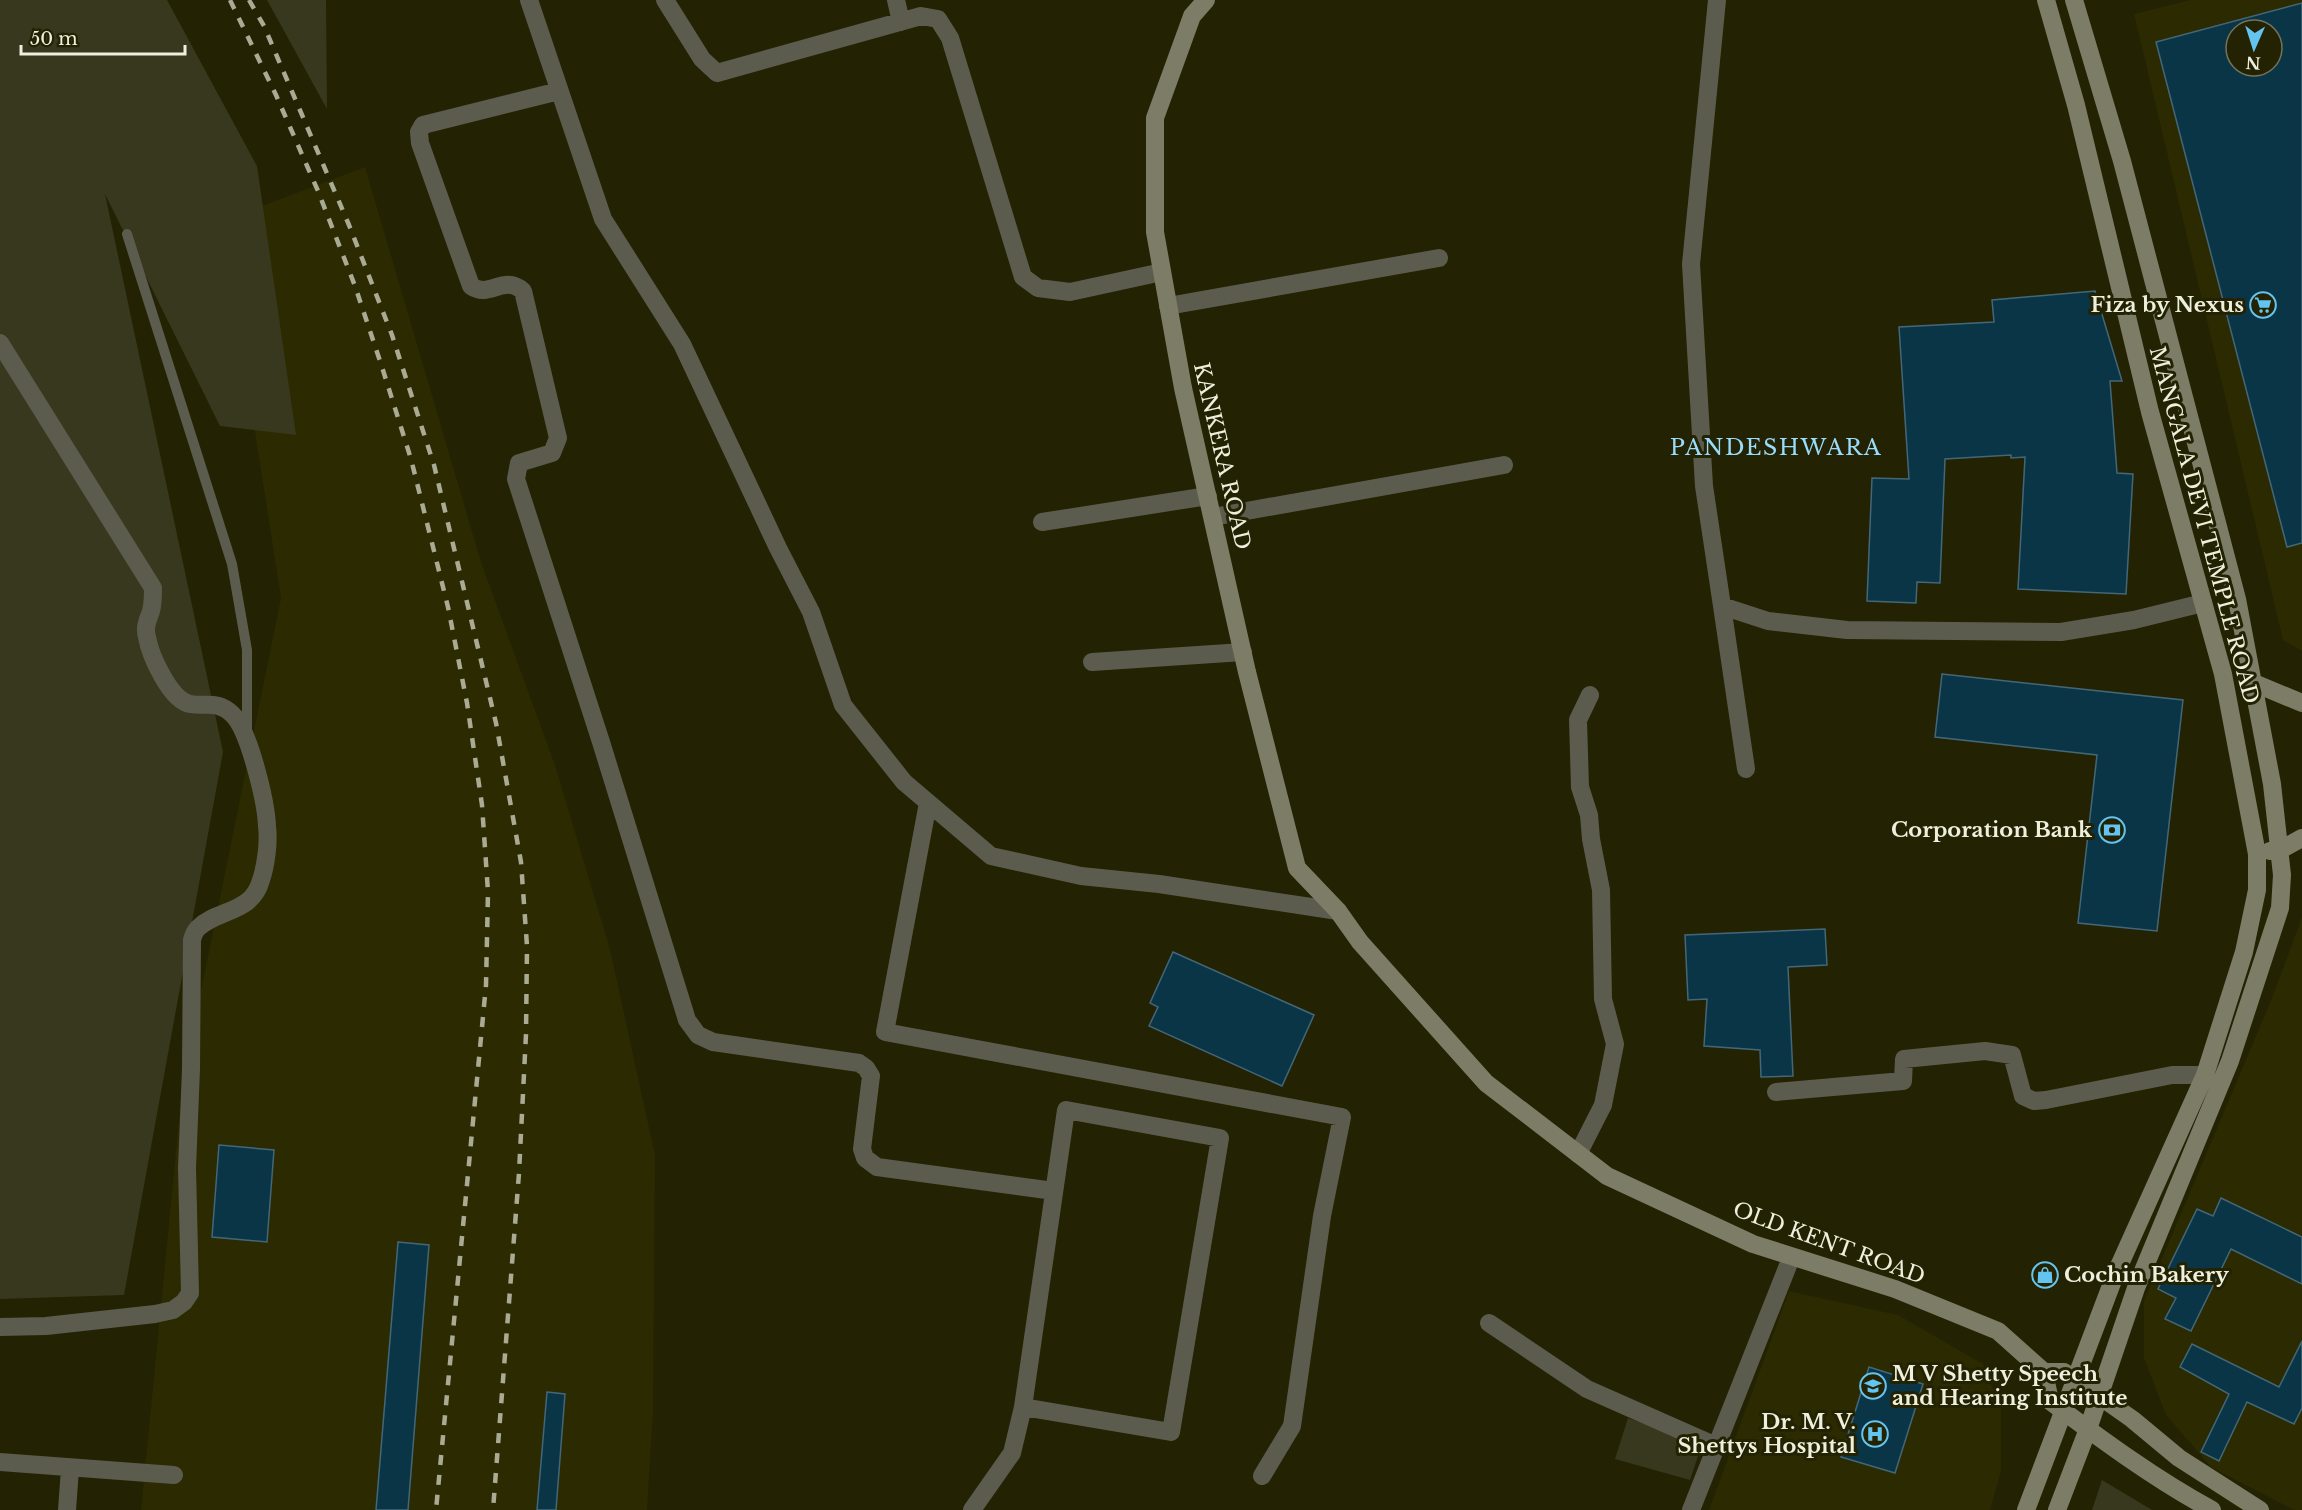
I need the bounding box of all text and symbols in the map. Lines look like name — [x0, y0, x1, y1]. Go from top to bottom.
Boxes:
scale bar — [21, 18, 184, 56]
north arrow — [2224, 18, 2284, 78]
text: 50 m — [30, 28, 78, 50]
text: N — [2245, 53, 2261, 73]
supermarket icon: Fiza by Nexus — [2248, 290, 2278, 320]
place label: Fiza by Nexus — [2091, 292, 2244, 318]
street label: MANGALA DEVI TEMPLE ROAD — [2144, 343, 2264, 707]
street label: KANKERA ROAD — [1188, 360, 1256, 552]
district label: PANDESHWARA — [1670, 434, 1882, 461]
bank icon: Corporation Bank — [2097, 815, 2127, 845]
place label: Corporation Bank — [1891, 817, 2093, 843]
street label: OLD KENT ROAD — [1729, 1196, 1929, 1290]
shop icon: Cochin Bakery — [2030, 1260, 2060, 1290]
place label: Cochin Bakery — [2064, 1262, 2229, 1288]
place label: M V Shetty Speech and Hearing Institute — [1892, 1361, 2128, 1411]
school or university icon: M V Shetty Speech and Hearing Institute — [1858, 1371, 1888, 1401]
place label: Dr. M. V. Shettys Hospital — [1677, 1409, 1857, 1459]
hospital icon: Dr. M. V. Shettys Hospital — [1860, 1419, 1890, 1449]

